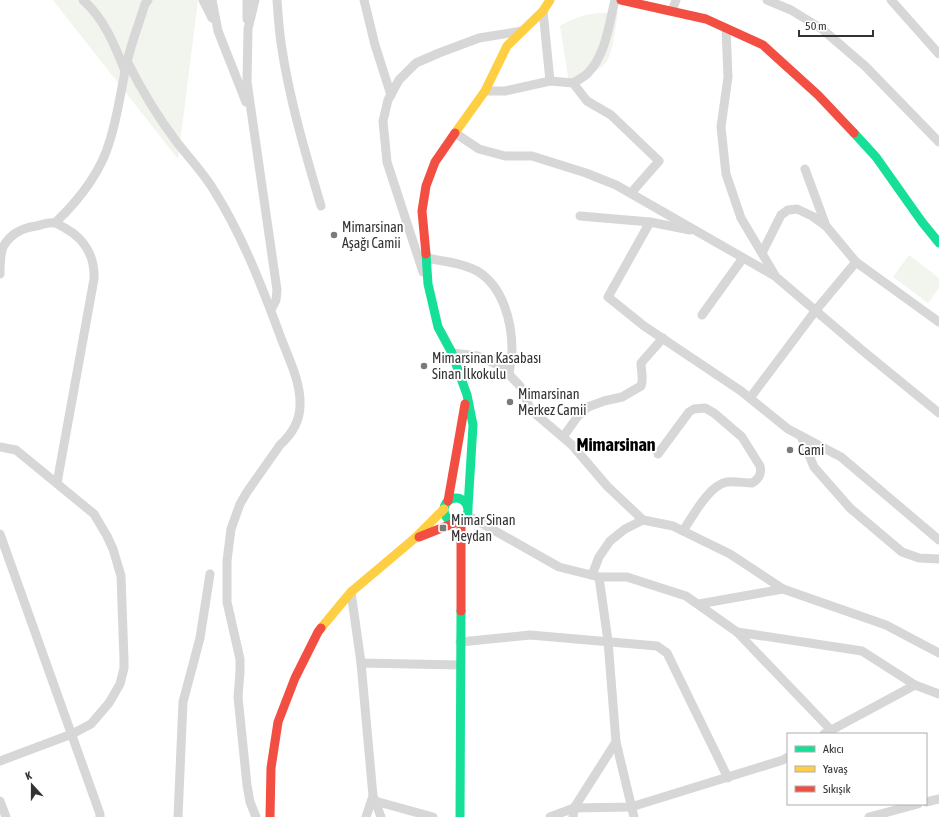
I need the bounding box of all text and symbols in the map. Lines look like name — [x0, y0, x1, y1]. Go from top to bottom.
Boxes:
scale bar — [799, 12, 873, 38]
text: 50 m — [805, 19, 827, 33]
place label: Mimarsinan Aşağı Camii — [342, 219, 404, 251]
marker: Mimarsinan Aşağı Camii — [329, 230, 339, 240]
place label: Mimarsinan Kasabası Sinan İlkokulu — [432, 350, 541, 382]
marker: Mimarsinan Kasabası Sinan İlkokulu — [419, 361, 429, 371]
place label: Mimarsinan Merkez Camii — [518, 386, 586, 418]
marker: Mimarsinan Merkez Camii — [505, 397, 515, 407]
district label: Mimarsinan — [576, 434, 656, 455]
place label: Cami — [798, 442, 824, 458]
marker: Cami — [785, 445, 795, 455]
place label: Mimar Sinan Meydan — [451, 512, 515, 544]
marker: Mimar Sinan Meydan — [438, 523, 448, 533]
legend — [787, 733, 927, 805]
text: Akıcı — [823, 742, 844, 756]
text: Yavaş — [823, 762, 848, 776]
north arrow — [12, 765, 52, 805]
text: K — [24, 769, 34, 782]
text: Sıkışık — [823, 782, 851, 796]

